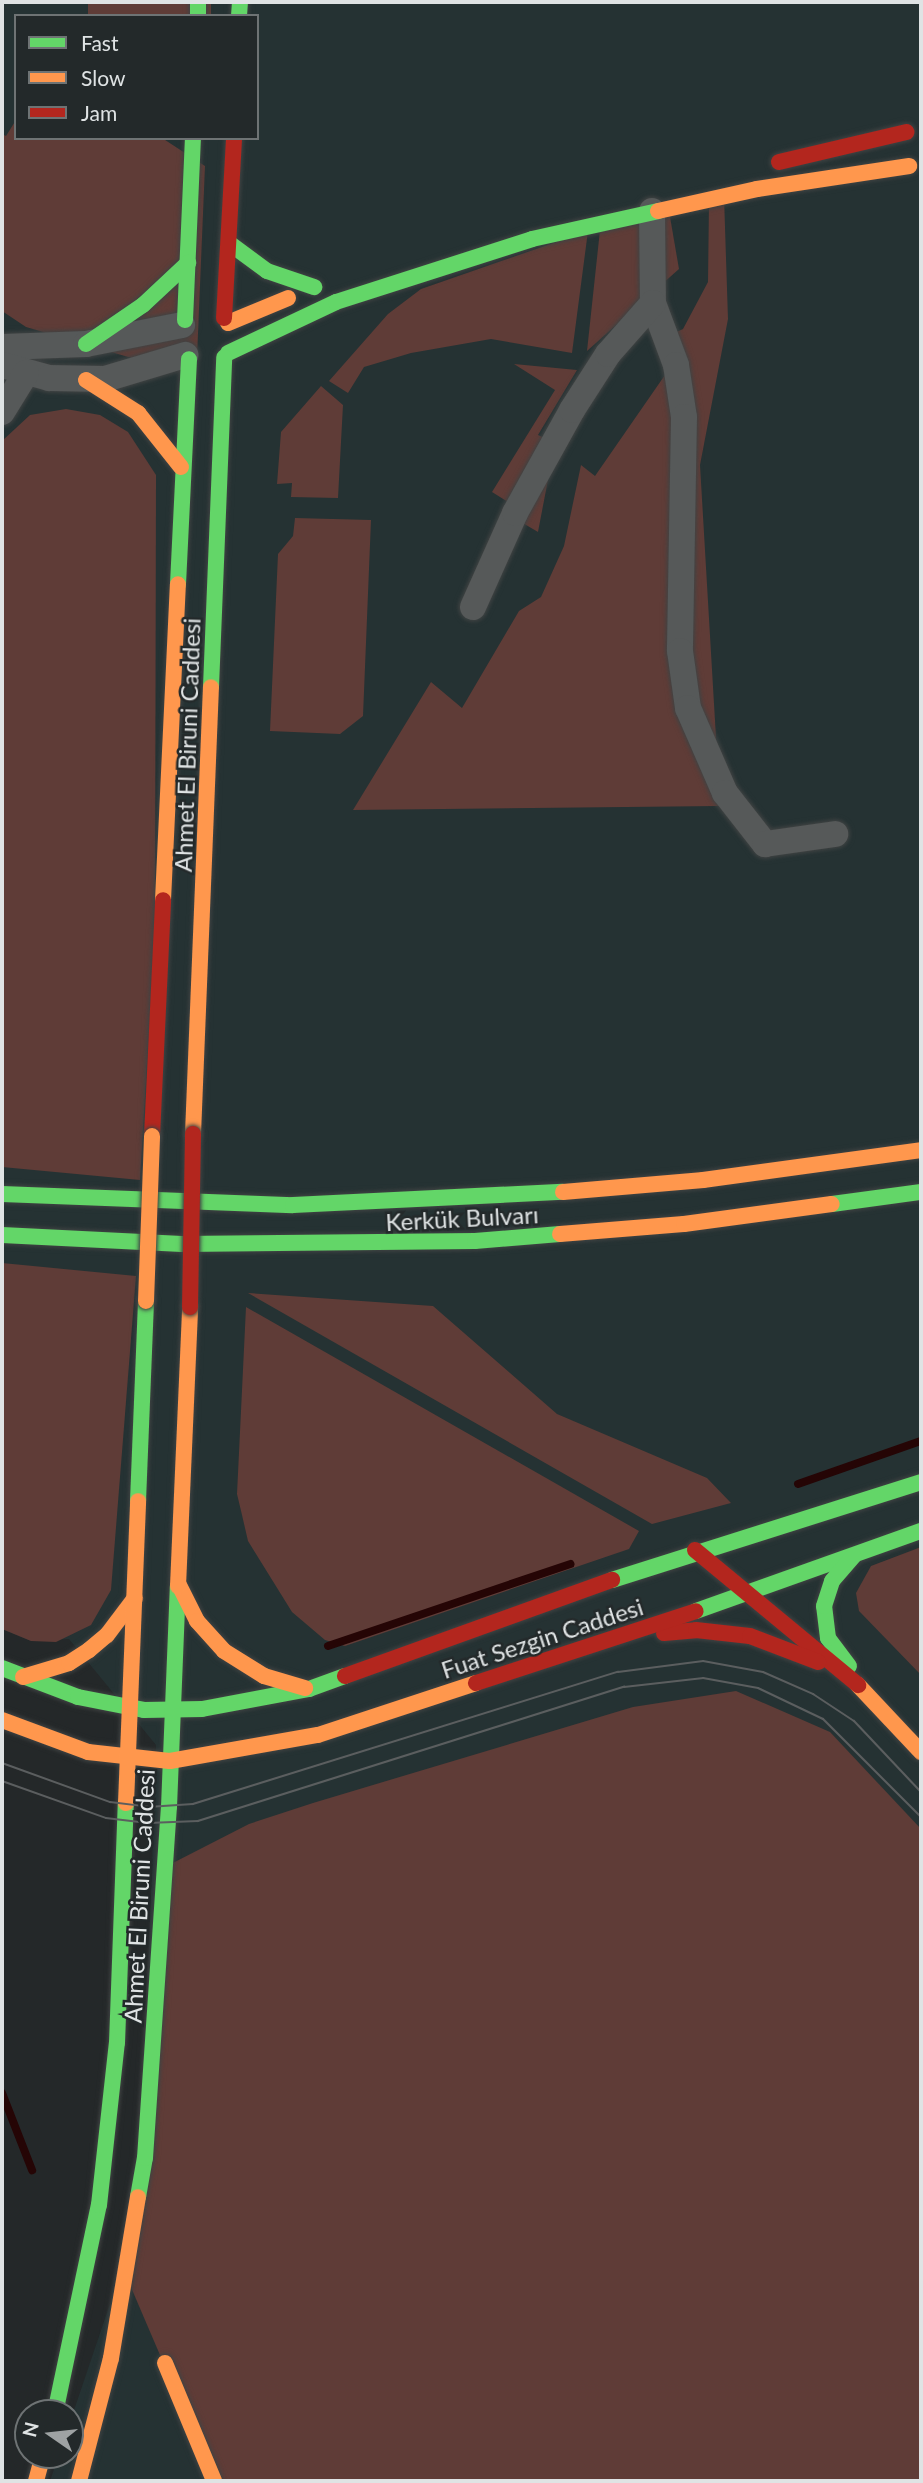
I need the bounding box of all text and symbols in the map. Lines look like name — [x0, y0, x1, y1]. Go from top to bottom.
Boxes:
legend — [14, 14, 259, 140]
text: Fast — [81, 30, 118, 55]
text: Slow — [81, 65, 125, 90]
text: Jam — [81, 100, 117, 125]
street label: Ahmet El Biruni Caddesi — [168, 617, 206, 873]
street label: Kerkük Bulvarı — [385, 1200, 539, 1236]
street label: Fuat Sezgin Caddesi — [437, 1592, 647, 1684]
street label: Ahmet El Biruni Caddesi — [118, 1768, 160, 2024]
north arrow — [14, 2399, 84, 2469]
text: N — [17, 2419, 43, 2439]

